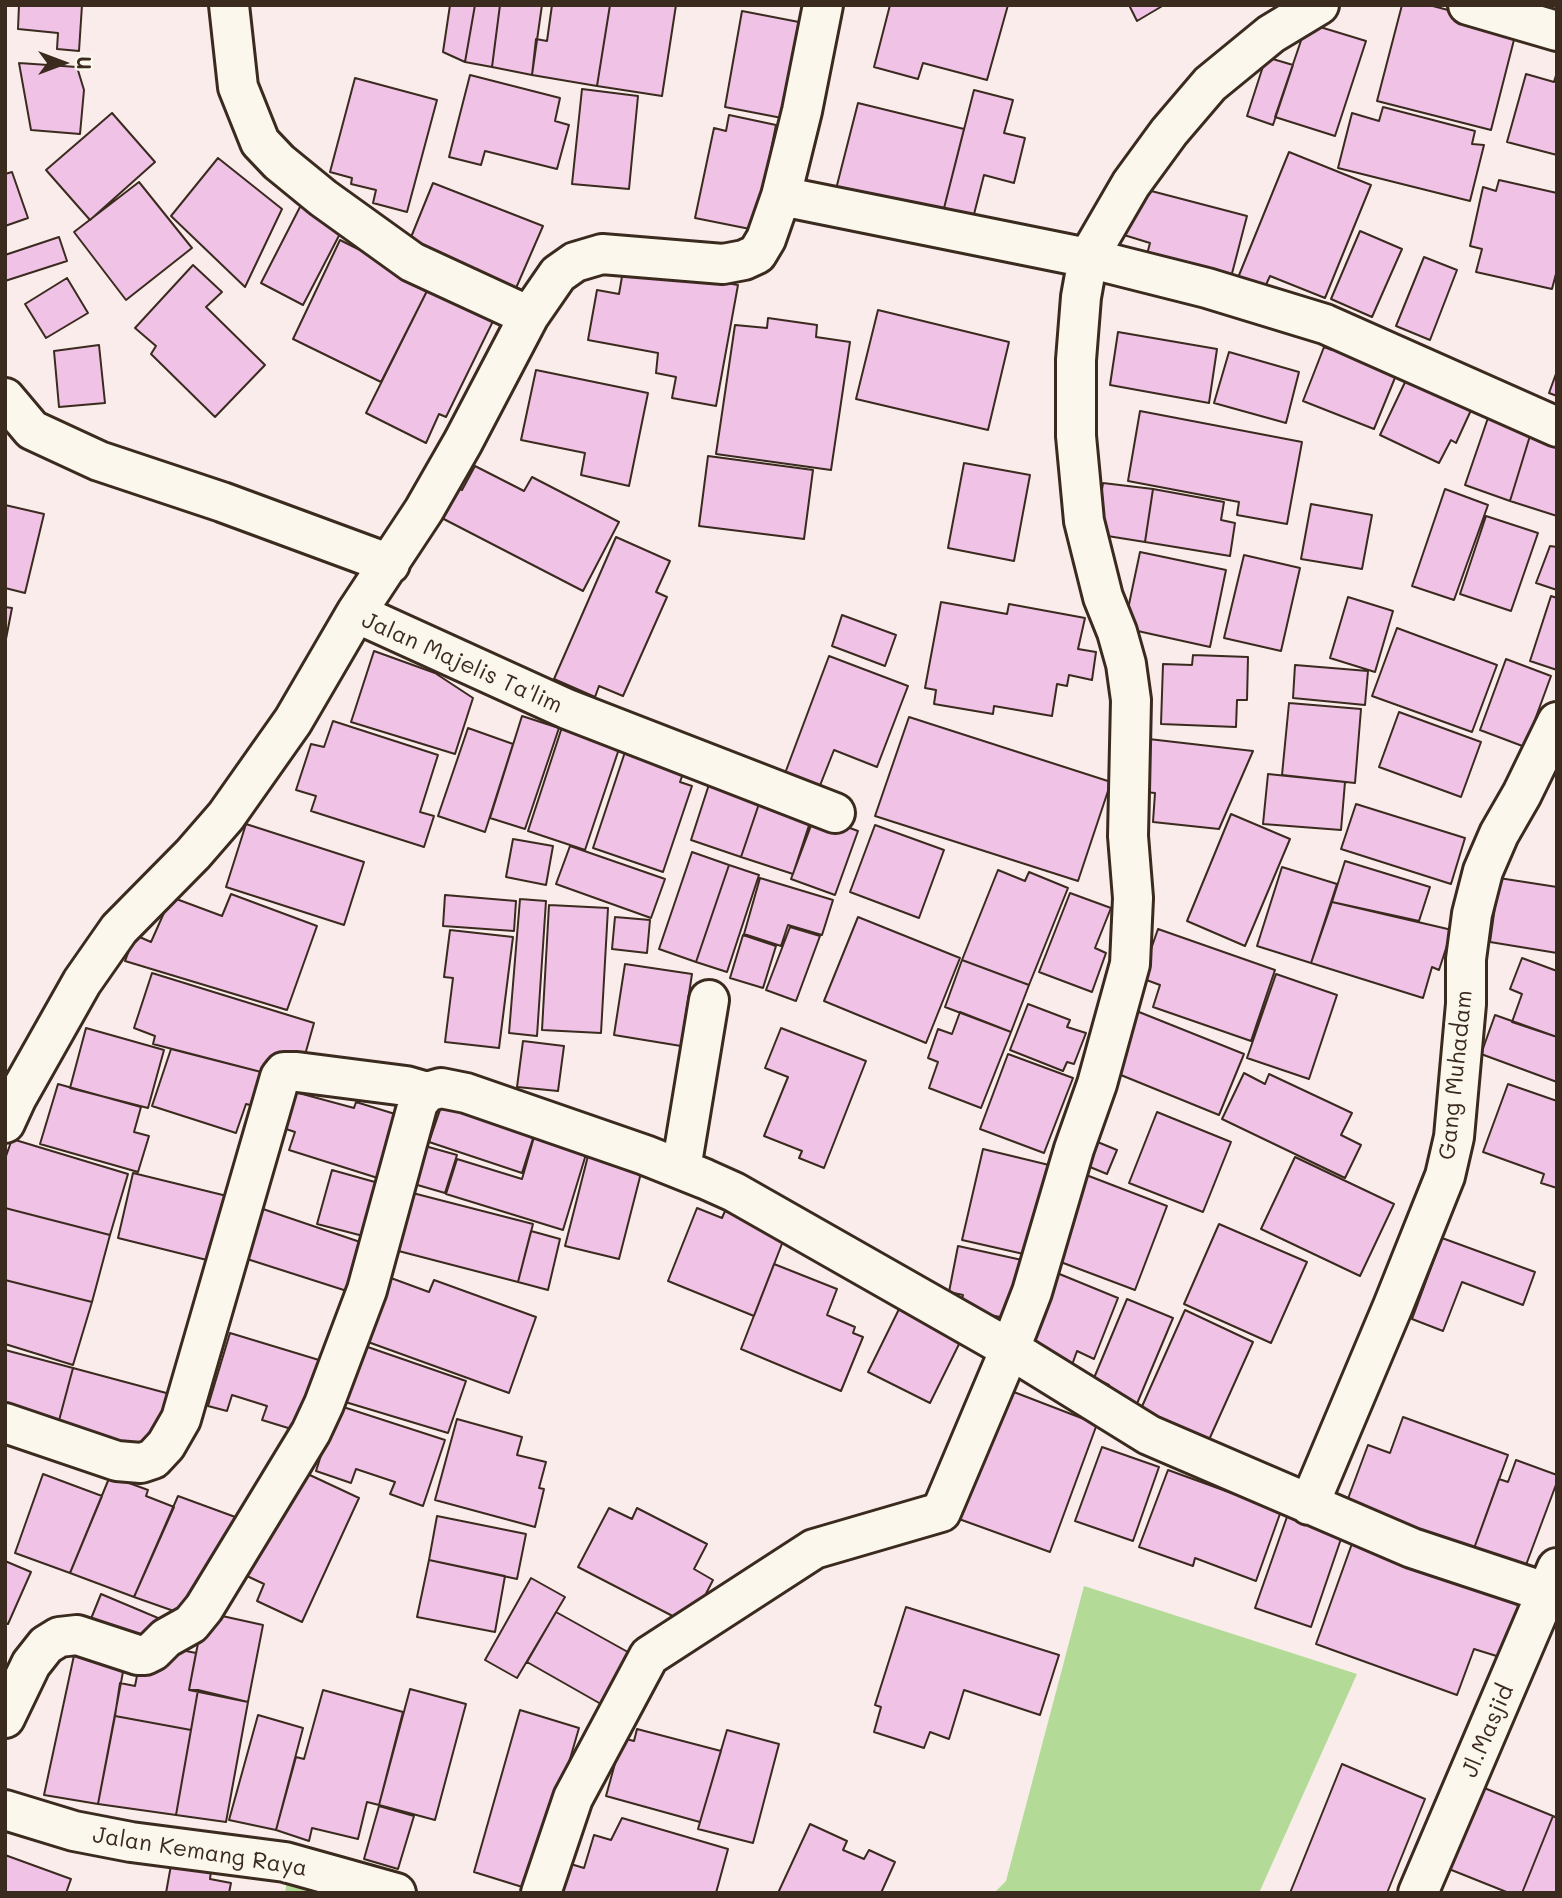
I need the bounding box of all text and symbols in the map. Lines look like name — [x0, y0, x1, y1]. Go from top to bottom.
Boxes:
north arrow — [28, 28, 98, 98]
text: U — [72, 56, 97, 70]
street label: Jalan Majelis Ta'lim — [357, 606, 567, 720]
street label: Gang Muhadam — [1433, 989, 1479, 1161]
street label: Jl.Masjid — [1456, 1680, 1520, 1782]
street label: Jalan Kemang Raya — [91, 1821, 309, 1883]

